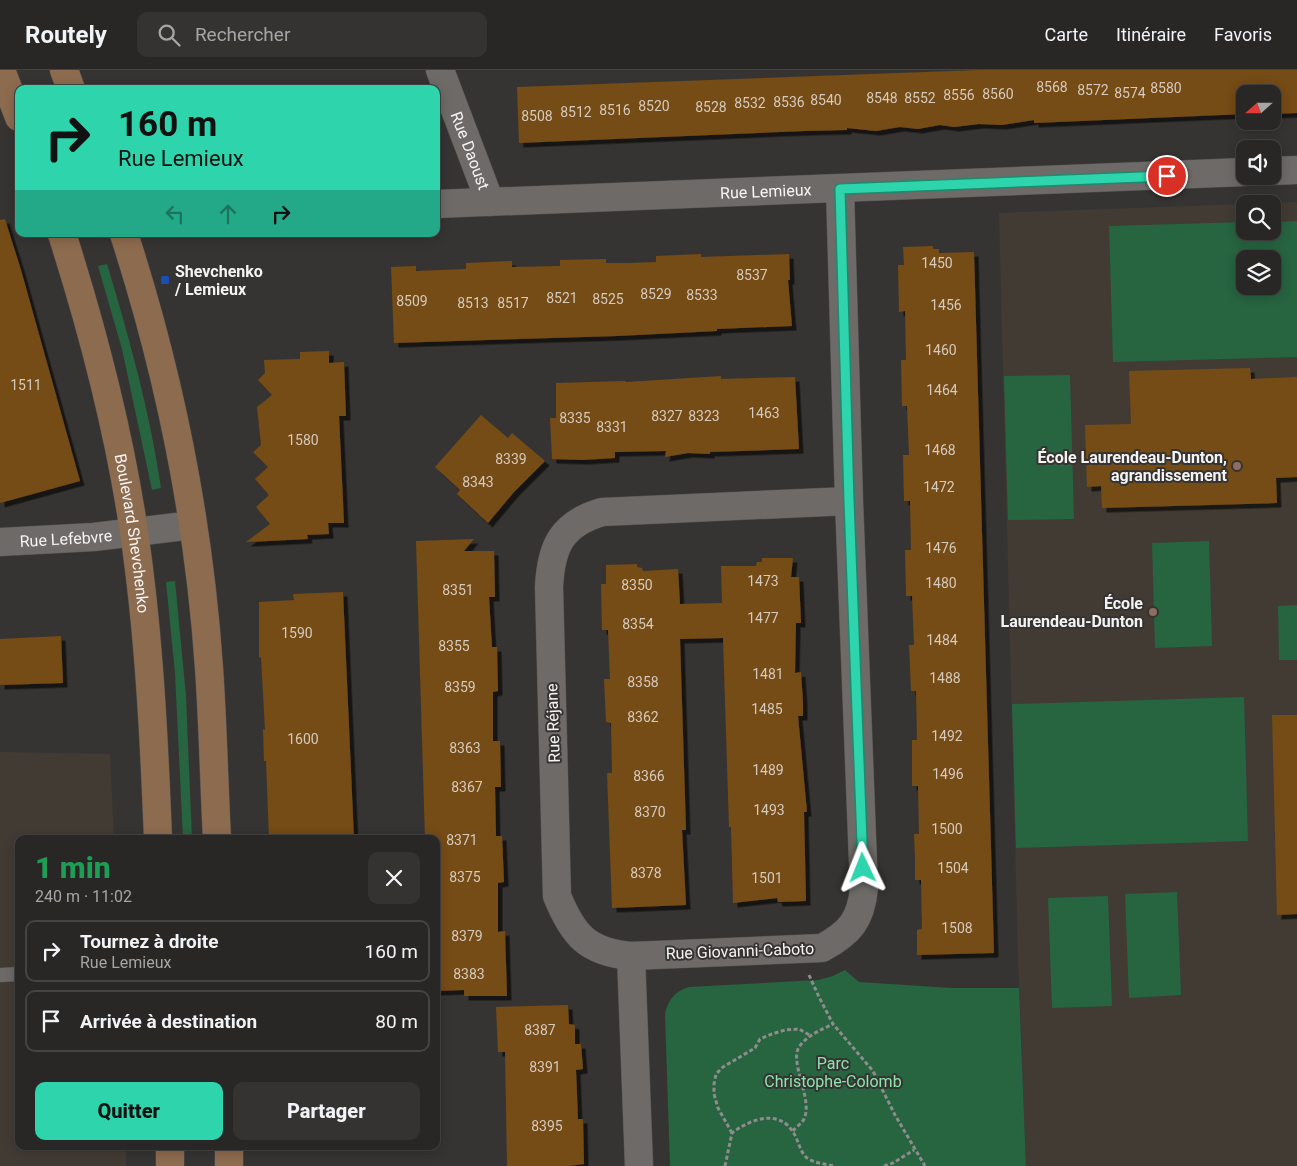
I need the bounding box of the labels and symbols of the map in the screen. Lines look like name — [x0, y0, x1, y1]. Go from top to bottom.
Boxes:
house number: 8568 — [1036, 79, 1068, 95]
house number: 8580 — [1150, 80, 1182, 96]
house number: 8572 — [1077, 82, 1109, 98]
house number: 8574 — [1114, 85, 1146, 101]
north arrow — [1236, 85, 1281, 130]
house number: 8560 — [982, 86, 1014, 102]
house number: 8556 — [943, 87, 975, 103]
house number: 8548 — [866, 90, 898, 106]
house number: 8552 — [904, 90, 936, 106]
house number: 8540 — [810, 92, 842, 108]
house number: 8536 — [773, 94, 805, 110]
house number: 8532 — [734, 95, 766, 111]
house number: 8520 — [638, 98, 670, 114]
house number: 8528 — [695, 99, 727, 115]
house number: 8516 — [599, 102, 631, 118]
house number: 8512 — [560, 104, 592, 120]
house number: 8508 — [521, 108, 553, 124]
street label: Rue Daoust — [447, 109, 494, 192]
pin — [1146, 155, 1188, 197]
street label: Rue Lemieux — [720, 180, 812, 202]
house number: 1450 — [921, 255, 953, 271]
place label: Shevchenko / Lemieux — [174, 262, 263, 299]
house number: 8537 — [736, 267, 768, 283]
marker: Shevchenko / Lemieux — [159, 274, 171, 286]
house number: 8529 — [640, 286, 672, 302]
house number: 8533 — [686, 287, 718, 303]
house number: 8521 — [546, 290, 578, 306]
house number: 8525 — [592, 291, 624, 307]
house number: 8509 — [396, 293, 428, 309]
house number: 8513 — [457, 295, 489, 311]
house number: 8517 — [497, 295, 529, 311]
house number: 1456 — [930, 297, 962, 313]
house number: 1460 — [925, 342, 957, 358]
house number: 1511 — [10, 377, 42, 393]
house number: 1464 — [926, 382, 958, 398]
house number: 1463 — [748, 405, 780, 421]
house number: 8327 — [651, 408, 683, 424]
house number: 8323 — [688, 408, 720, 424]
house number: 8335 — [559, 410, 591, 426]
house number: 8331 — [596, 419, 628, 435]
house number: 1580 — [287, 432, 319, 448]
house number: 1468 — [924, 442, 956, 458]
place label: École Laurendeau-Dunton, agrandissement — [1037, 448, 1228, 485]
house number: 8339 — [495, 451, 527, 467]
street label: Boulevard Shevchenko — [111, 452, 153, 614]
marker: École Laurendeau-Dunton, agrandissement — [1231, 460, 1243, 472]
house number: 8343 — [462, 474, 494, 490]
house number: 1472 — [923, 479, 955, 495]
street label: Rue Lefebvre — [19, 525, 113, 550]
house number: 1476 — [925, 540, 957, 556]
house number: 1473 — [747, 573, 779, 589]
house number: 1480 — [925, 575, 957, 591]
house number: 8350 — [621, 577, 653, 593]
house number: 8351 — [442, 582, 474, 598]
place label: École Laurendeau-Dunton — [1000, 594, 1143, 631]
marker: École Laurendeau-Dunton — [1147, 606, 1159, 618]
house number: 1477 — [747, 610, 779, 626]
house number: 8354 — [622, 616, 654, 632]
house number: 1590 — [281, 625, 313, 641]
house number: 1484 — [926, 632, 958, 648]
house number: 8355 — [438, 638, 470, 654]
house number: 1481 — [752, 666, 784, 682]
house number: 1488 — [929, 670, 961, 686]
house number: 8358 — [627, 674, 659, 690]
house number: 8359 — [444, 679, 476, 695]
street label: Rue Réjane — [542, 683, 564, 763]
house number: 1485 — [751, 701, 783, 717]
house number: 8362 — [627, 709, 659, 725]
house number: 1492 — [931, 728, 963, 744]
house number: 1600 — [287, 731, 319, 747]
house number: 8363 — [449, 740, 481, 756]
house number: 1489 — [752, 762, 784, 778]
house number: 1496 — [932, 766, 964, 782]
house number: 8366 — [633, 768, 665, 784]
house number: 8367 — [451, 779, 483, 795]
house number: 1493 — [753, 802, 785, 818]
house number: 8370 — [634, 804, 666, 820]
house number: 1500 — [931, 821, 963, 837]
house number: 8371 — [446, 832, 478, 848]
position arrow — [836, 841, 888, 893]
house number: 1504 — [937, 860, 969, 876]
house number: 8378 — [630, 865, 662, 881]
house number: 8375 — [449, 869, 481, 885]
house number: 1501 — [751, 870, 783, 886]
house number: 1508 — [941, 920, 973, 936]
house number: 8379 — [451, 928, 483, 944]
street label: Rue Giovanni-Caboto — [665, 939, 815, 963]
house number: 8383 — [453, 966, 485, 982]
house number: 8387 — [524, 1022, 556, 1038]
park label: Parc Christophe-Colomb — [764, 1054, 902, 1091]
house number: 8391 — [529, 1059, 561, 1075]
house number: 8395 — [531, 1118, 563, 1134]

